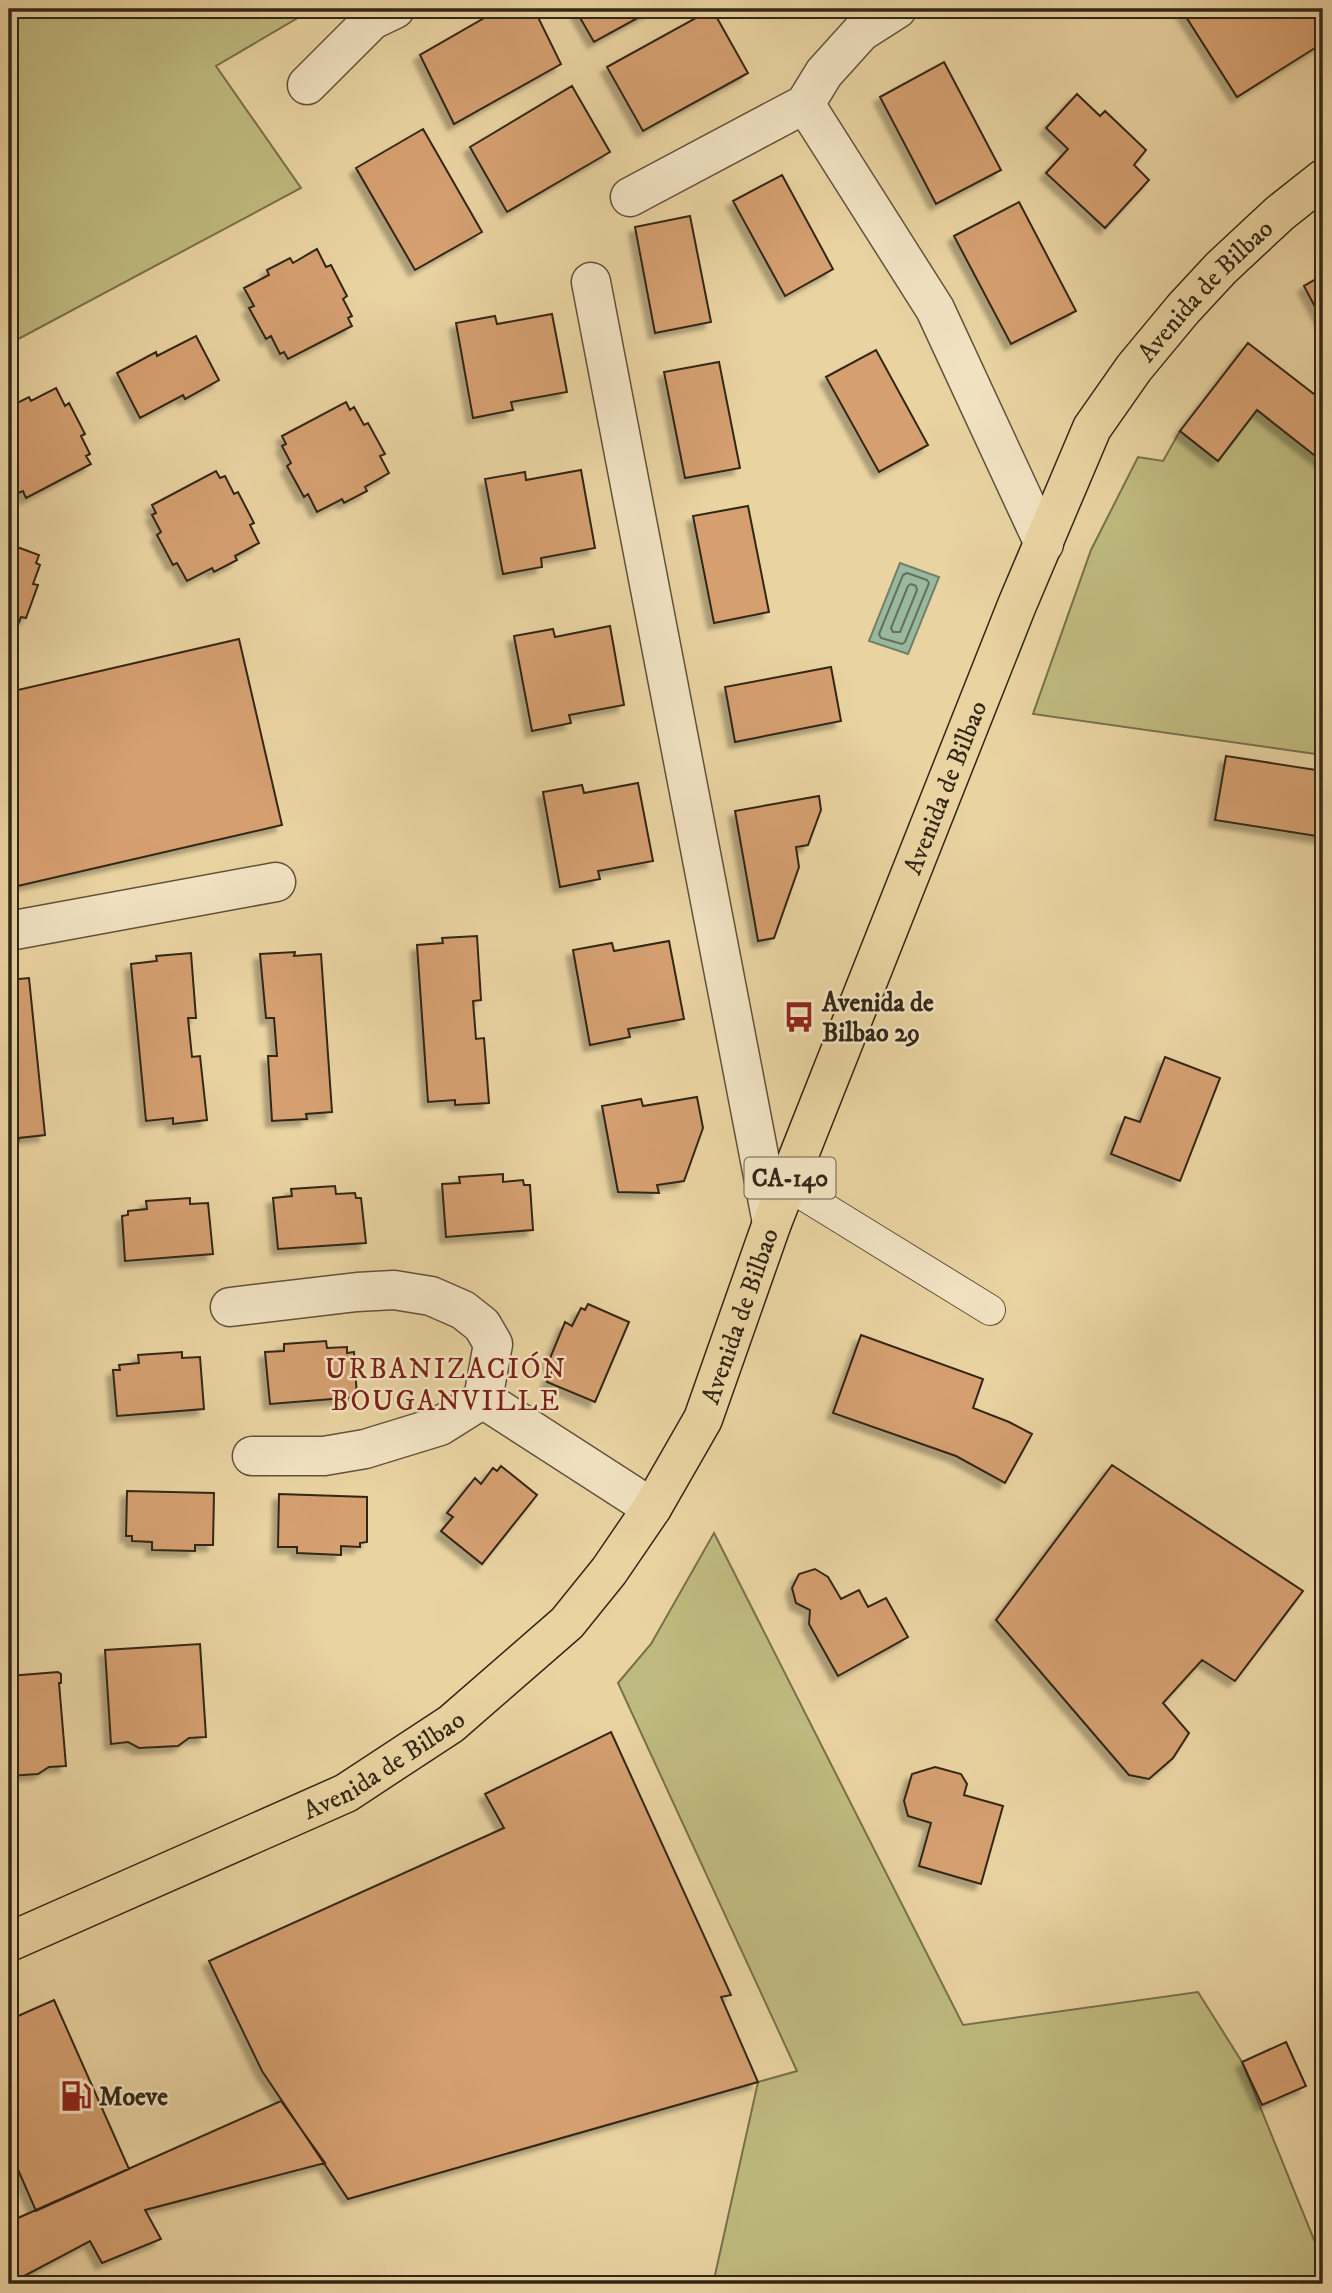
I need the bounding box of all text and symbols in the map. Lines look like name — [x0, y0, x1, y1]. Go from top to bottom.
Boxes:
street label: Avenida de Bilbao — [1131, 213, 1281, 369]
street label: Avenida de Bilbao — [897, 696, 995, 880]
place label: Avenida de Bilbao 29 — [821, 987, 934, 1050]
bus stop icon: Avenida de Bilbao 29 — [782, 1000, 816, 1034]
road number: CA-140 — [744, 1158, 836, 1198]
street label: Avenida de Bilbao — [695, 1224, 787, 1409]
district label: URBANIZACIÓN BOUGANVILLE — [325, 1351, 567, 1419]
street label: Avenida de Bilbao — [298, 1704, 473, 1828]
fuel station icon: Moeve — [59, 2079, 93, 2113]
place label: Moeve — [99, 2081, 168, 2114]

